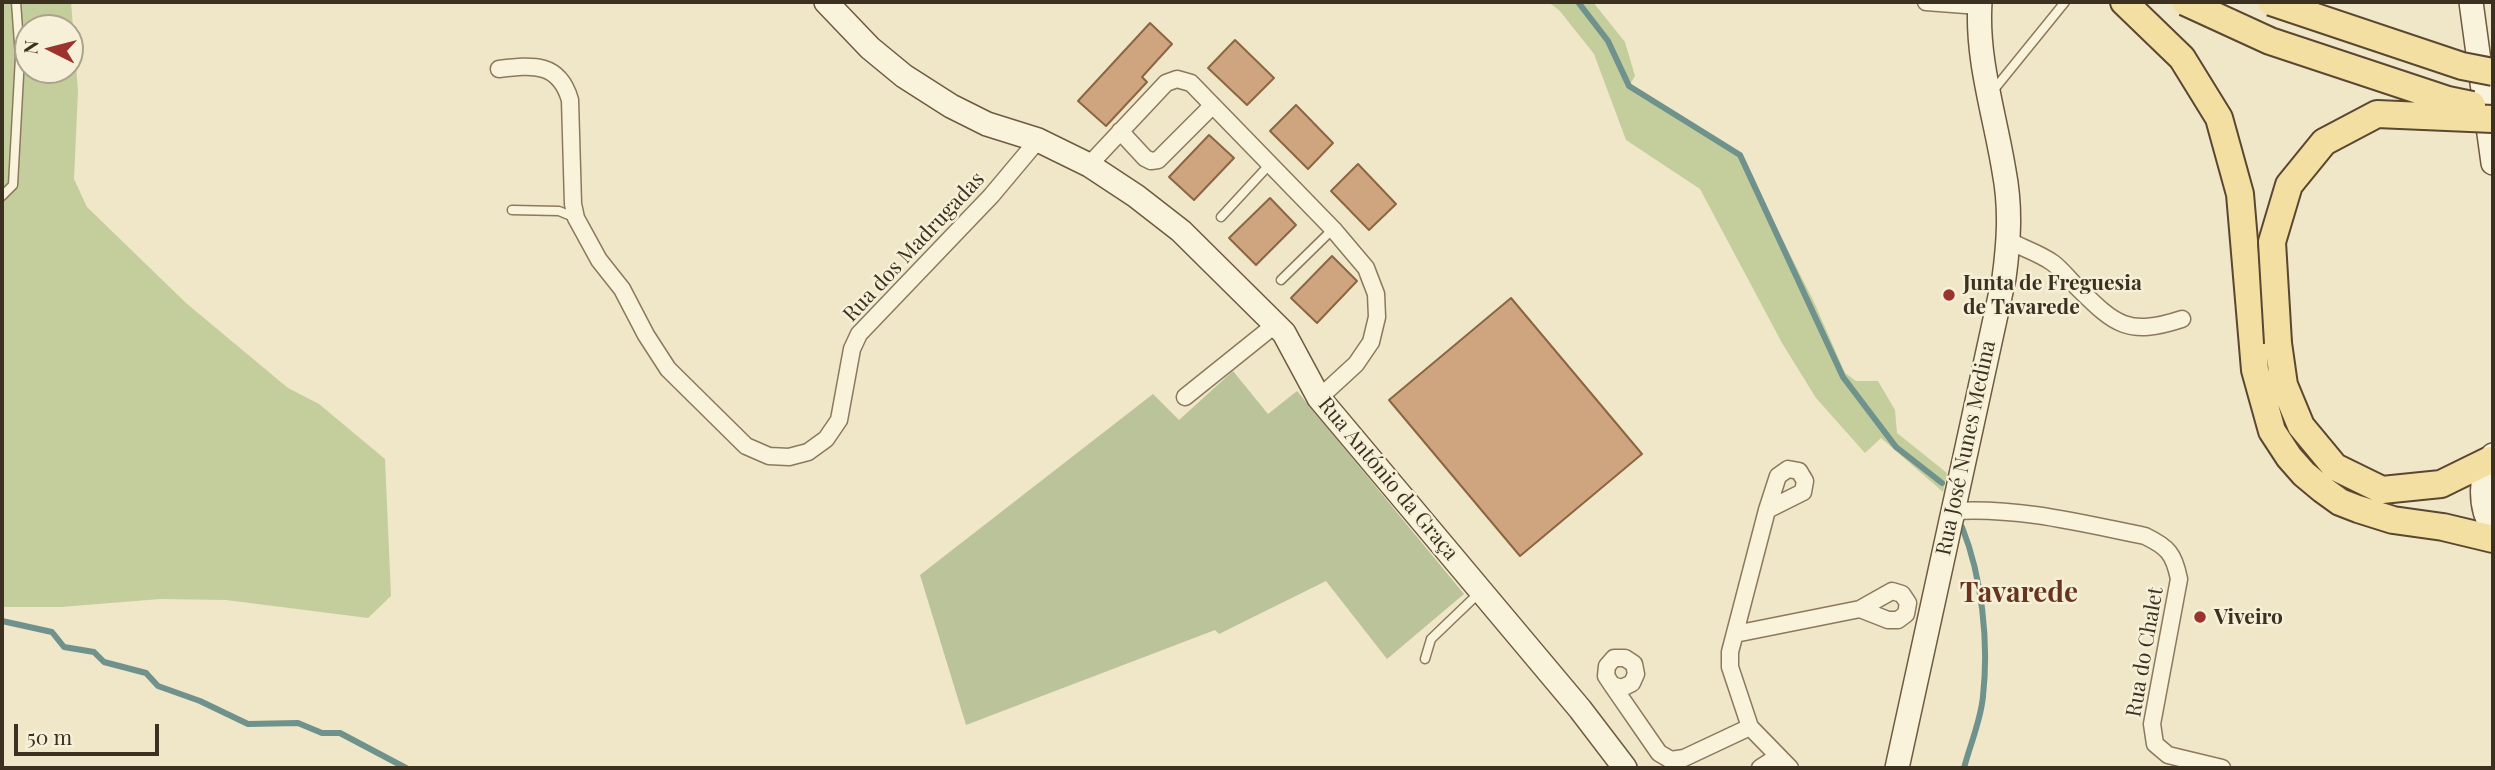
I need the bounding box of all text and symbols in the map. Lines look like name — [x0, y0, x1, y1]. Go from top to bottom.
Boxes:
north arrow — [14, 14, 84, 84]
text: N — [16, 39, 44, 55]
street label: Rua dos Madrugadas — [838, 167, 990, 327]
place label: Junta de Freguesia de Tavarede — [1963, 270, 2142, 320]
marker: Junta de Freguesia de Tavarede — [1941, 287, 1957, 303]
street label: Rua José Nunes Medina — [1931, 338, 2001, 558]
street label: Rua António da Graça — [1313, 392, 1463, 566]
district label: Tavarede — [1960, 576, 2078, 610]
street label: Rua do Chalet — [2121, 585, 2169, 719]
place label: Viveiro — [2214, 604, 2283, 630]
marker: Viveiro — [2192, 609, 2208, 625]
scale bar — [18, 710, 163, 754]
text: 50 m — [27, 722, 72, 750]

